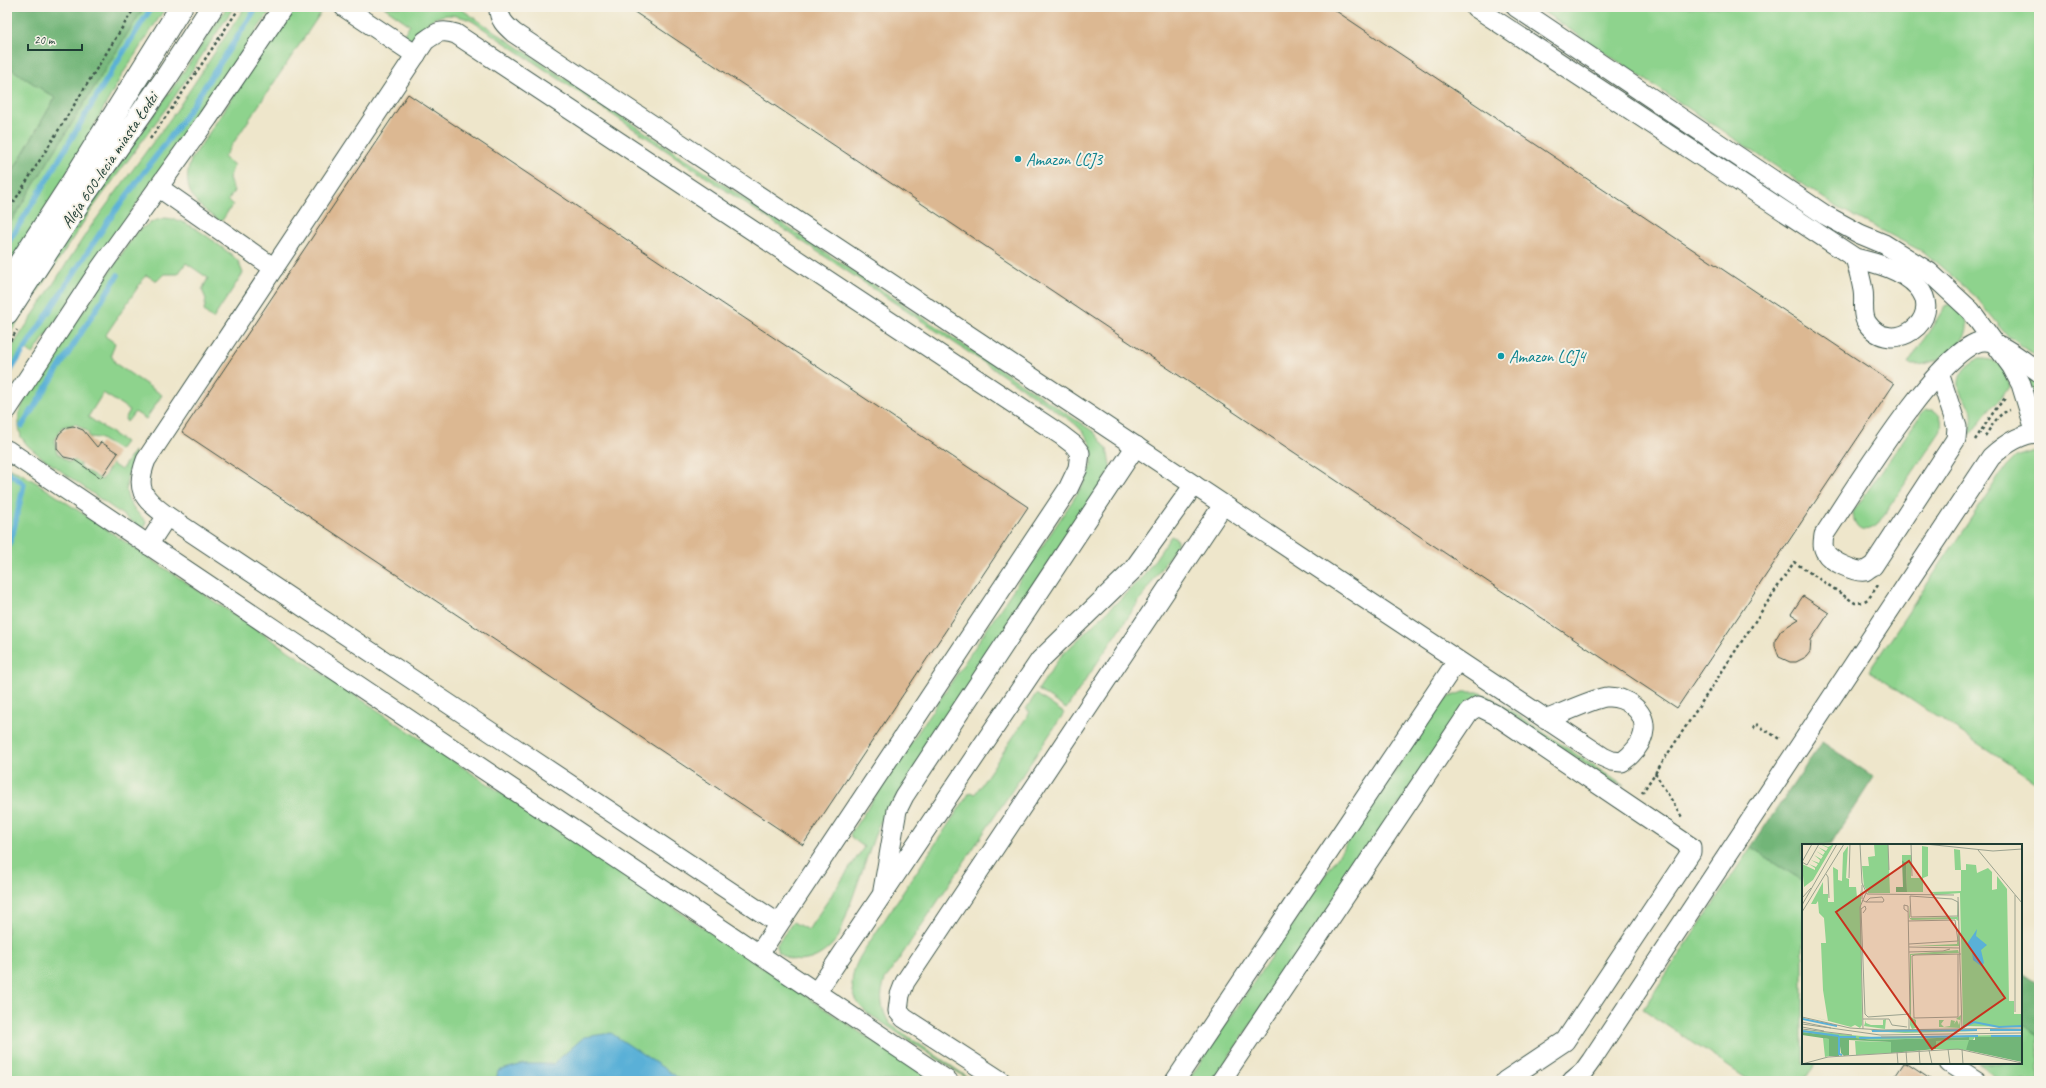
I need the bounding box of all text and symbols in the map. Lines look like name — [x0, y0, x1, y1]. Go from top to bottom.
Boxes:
scale bar — [28, 26, 82, 52]
text: 20 m — [34, 32, 56, 48]
street label: Aleja 600-lecia miasta Łodzi — [56, 87, 164, 232]
place label: Amazon LCJ3 — [1026, 149, 1104, 170]
marker: Amazon LCJ3 — [1013, 154, 1023, 164]
place label: Amazon LCJ4 — [1509, 346, 1588, 367]
marker: Amazon LCJ4 — [1496, 351, 1506, 361]
inset map — [1802, 844, 2022, 1064]

